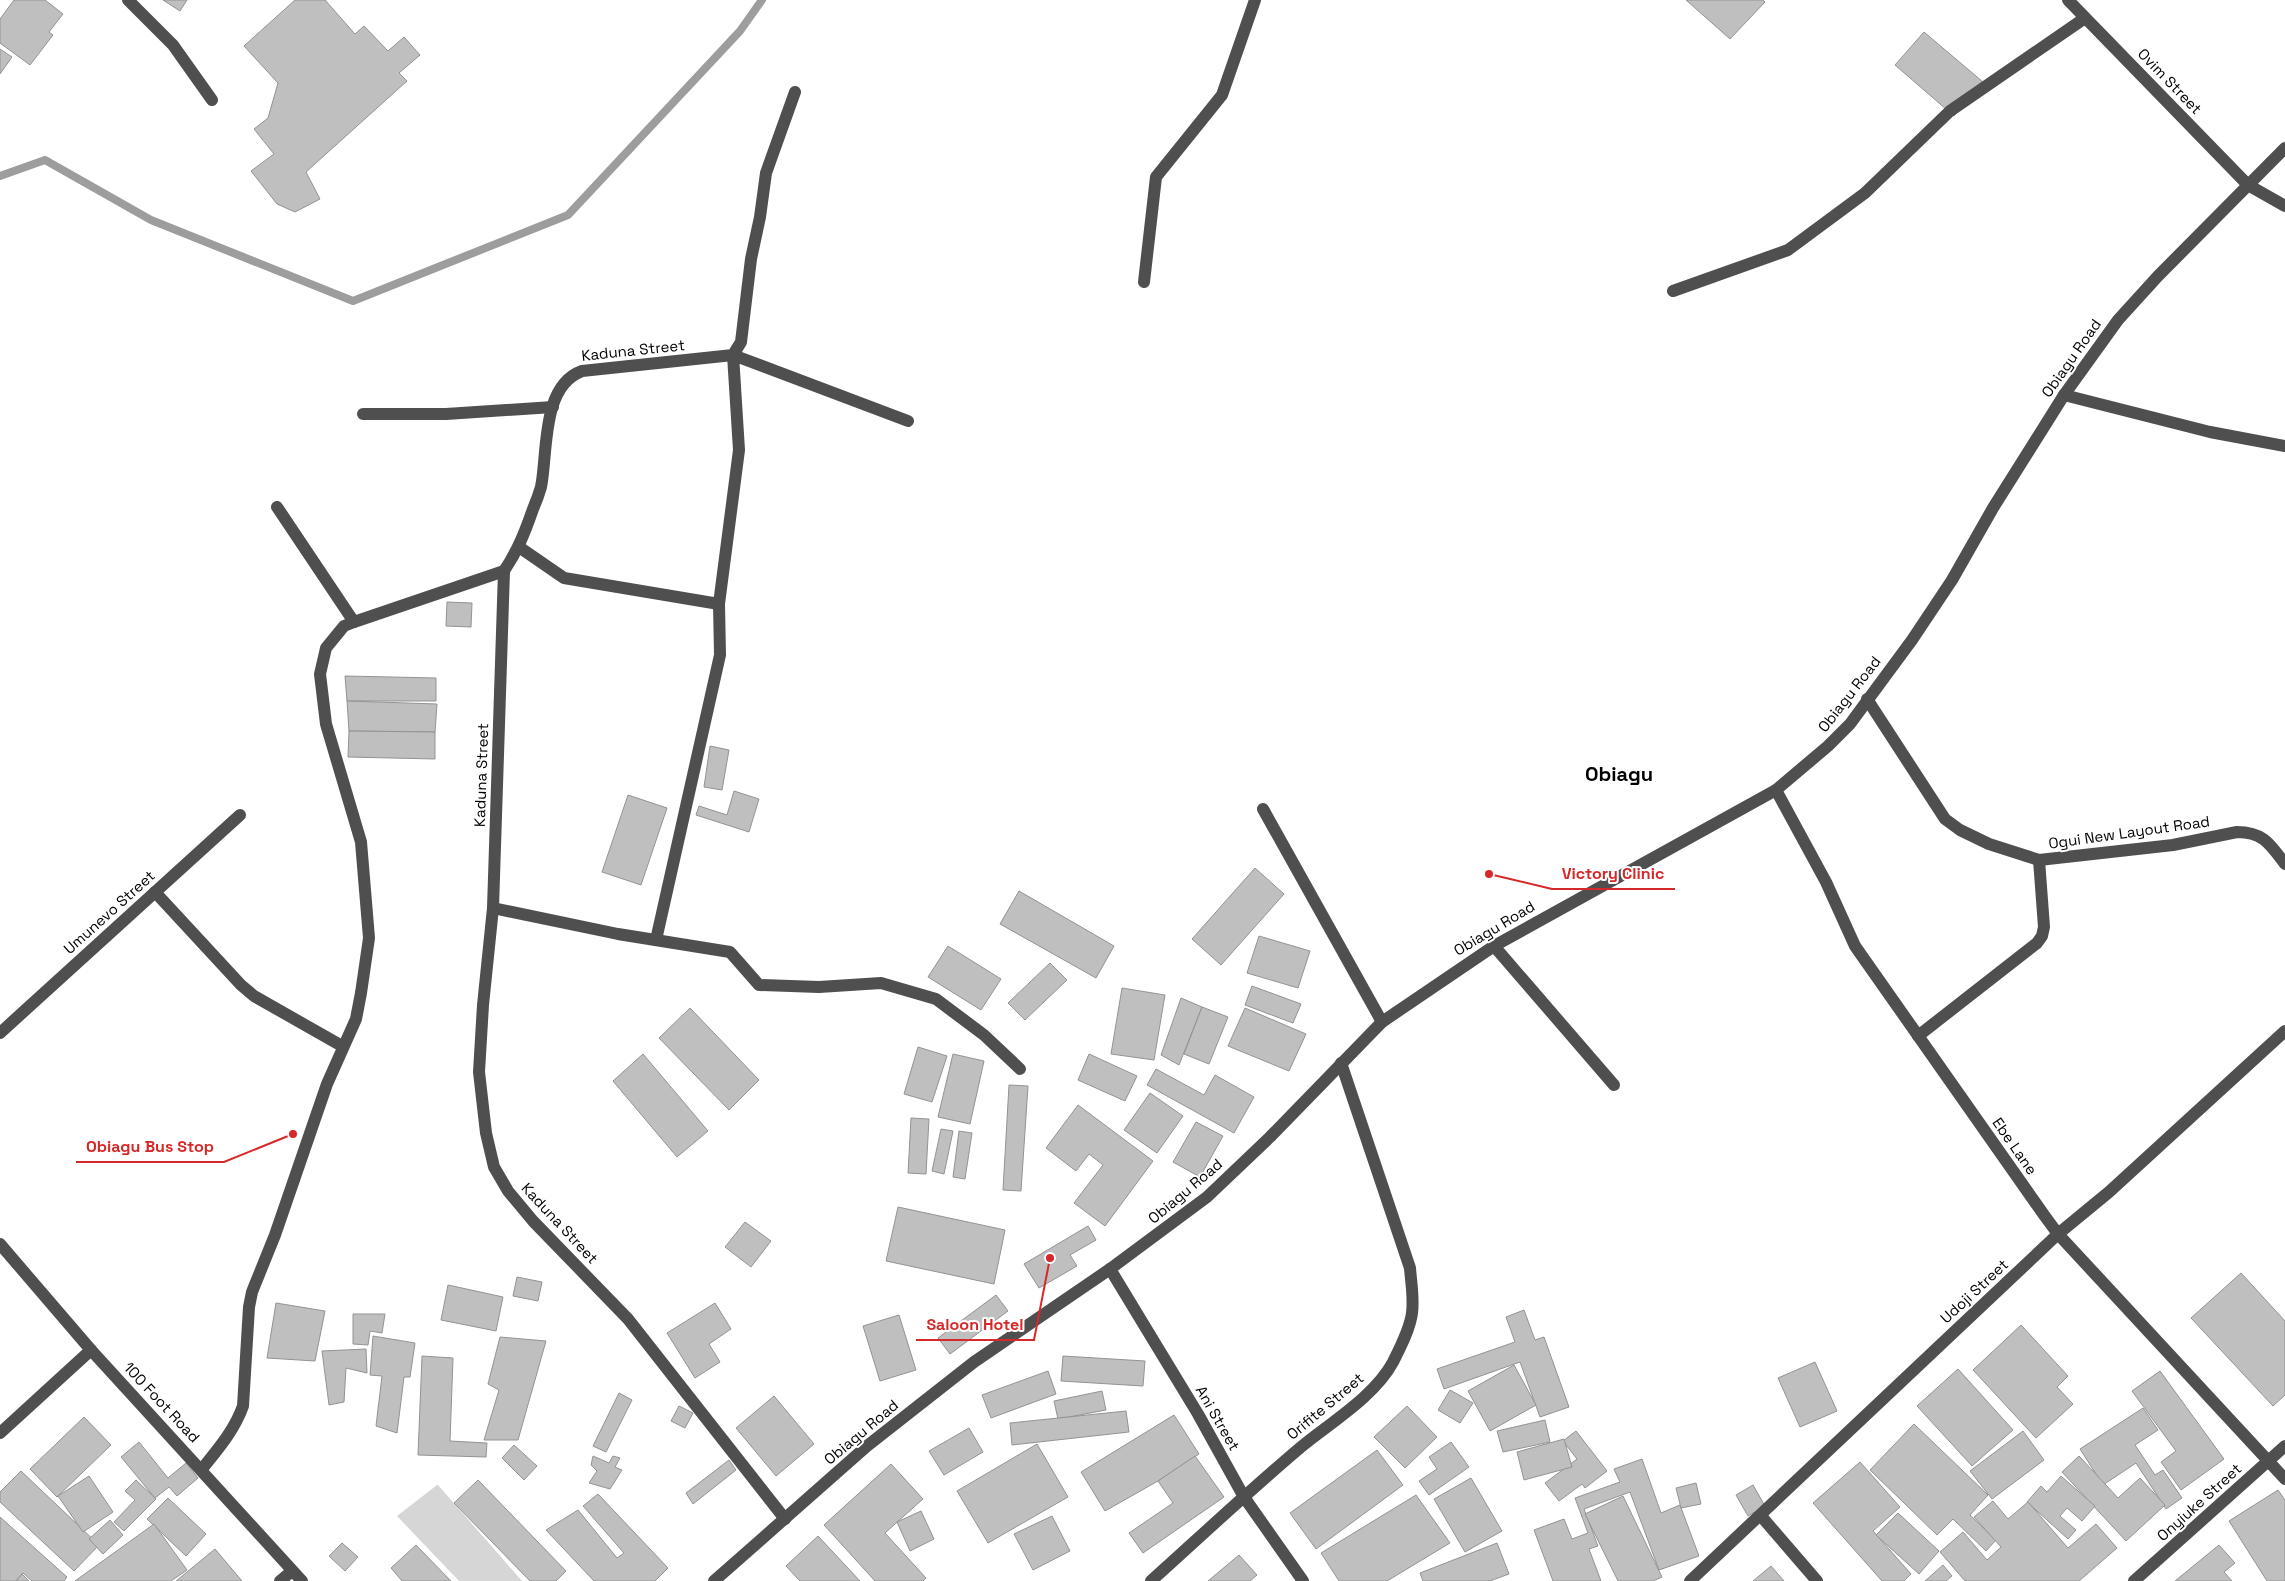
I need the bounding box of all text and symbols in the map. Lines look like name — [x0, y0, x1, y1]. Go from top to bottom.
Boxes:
street label: Ovim Street — [2134, 44, 2206, 118]
street label: Obiagu Road — [2037, 315, 2105, 401]
street label: Kaduna Street — [580, 335, 686, 365]
street label: Obiagu Road — [1813, 652, 1885, 736]
street label: Kaduna Street — [470, 723, 492, 827]
district label: Obiagu — [1585, 761, 1653, 787]
street label: Ogui New Layout Road — [2047, 811, 2211, 853]
callout: Victory Clinic — [1552, 858, 1675, 889]
text: Victory Clinic — [1562, 863, 1664, 884]
street label: Umunevo Street — [59, 866, 159, 958]
street label: Obiagu Road — [1450, 896, 1538, 960]
street label: Ebe Lane — [1988, 1114, 2042, 1178]
callout: Obiagu Bus Stop — [76, 1131, 224, 1162]
text: Obiagu Bus Stop — [86, 1136, 214, 1157]
street label: Obiagu Road — [1144, 1154, 1226, 1228]
street label: Kaduna Street — [518, 1179, 602, 1268]
street label: Udoji Street — [1936, 1255, 2012, 1327]
callout: Saloon Hotel — [916, 1309, 1034, 1340]
text: Saloon Hotel — [926, 1314, 1024, 1335]
street label: 100 Foot Road — [120, 1358, 204, 1446]
street label: Orifite Street — [1283, 1368, 1367, 1444]
street label: Ani Street — [1192, 1382, 1244, 1454]
street label: Obiagu Road — [820, 1395, 902, 1469]
street label: Onyiuke Street — [2153, 1459, 2245, 1545]

